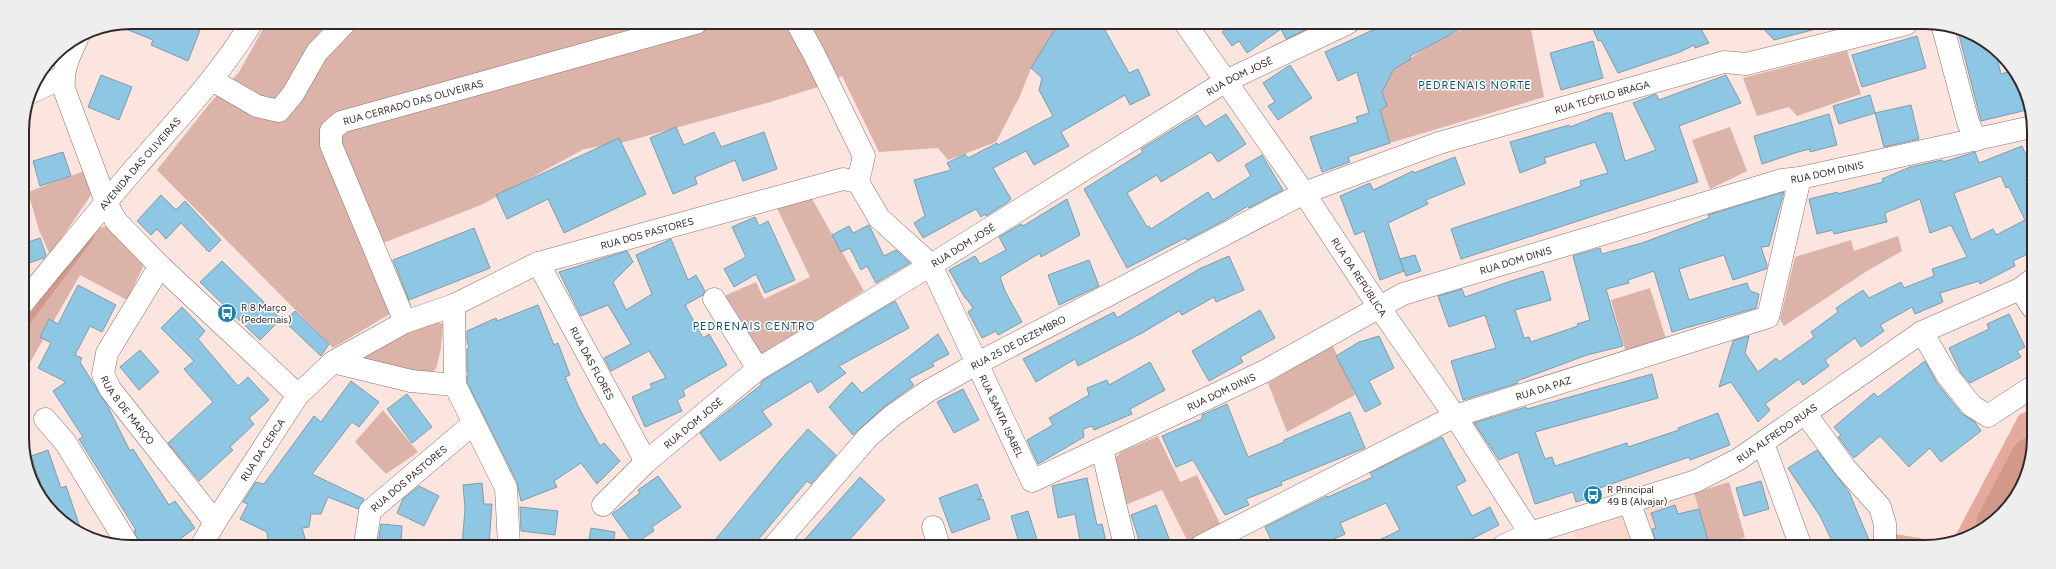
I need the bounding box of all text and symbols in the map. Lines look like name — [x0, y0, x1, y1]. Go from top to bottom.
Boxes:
street label: RUA DOM JOSÉ — [1203, 53, 1275, 98]
street label: RUA CERRADO DAS OLIVEIRAS — [341, 76, 485, 128]
street label: RUA TEÓFILO BRAGA — [1553, 77, 1651, 116]
district label: PEDRENAIS NORTE — [1418, 79, 1532, 92]
street label: AVENIDA DAS OLIVEIRAS — [96, 114, 184, 212]
street label: RUA DOM DINIS — [1790, 158, 1865, 186]
street label: RUA DOS PASTORES — [599, 214, 695, 252]
street label: RUA DOM JOSÉ — [929, 220, 998, 270]
street label: RUA DA REPÚBLICA — [1329, 235, 1390, 319]
street label: RUA DOM DINIS — [1478, 243, 1553, 277]
place label: R 8 Março (Pedernais) — [241, 301, 292, 326]
bus stop icon: R 8 Março (Pedernais) — [216, 302, 238, 324]
street label: RUA 25 DE DEZEMBRO — [968, 312, 1068, 372]
district label: PEDRENAIS CENTRO — [693, 320, 815, 333]
street label: RUA DAS FLORES — [567, 324, 618, 402]
street label: RUA DOM DINIS — [1185, 370, 1258, 413]
street label: RUA SANTA ISABEL — [977, 372, 1027, 460]
street label: RUA 8 DE MARÇO — [98, 373, 158, 447]
street label: RUA DA PAZ — [1514, 373, 1573, 403]
street label: RUA DOM JOSÉ — [661, 394, 725, 451]
street label: RUA ALFREDO RUAS — [1734, 400, 1820, 465]
street label: RUA DA CERCA — [237, 416, 288, 483]
street label: RUA DOS PASTORES — [368, 442, 450, 514]
place label: R Principal 49 B (Alvajar) — [1607, 483, 1667, 508]
bus stop icon: R Principal 49 B (Alvajar) — [1582, 484, 1604, 506]

